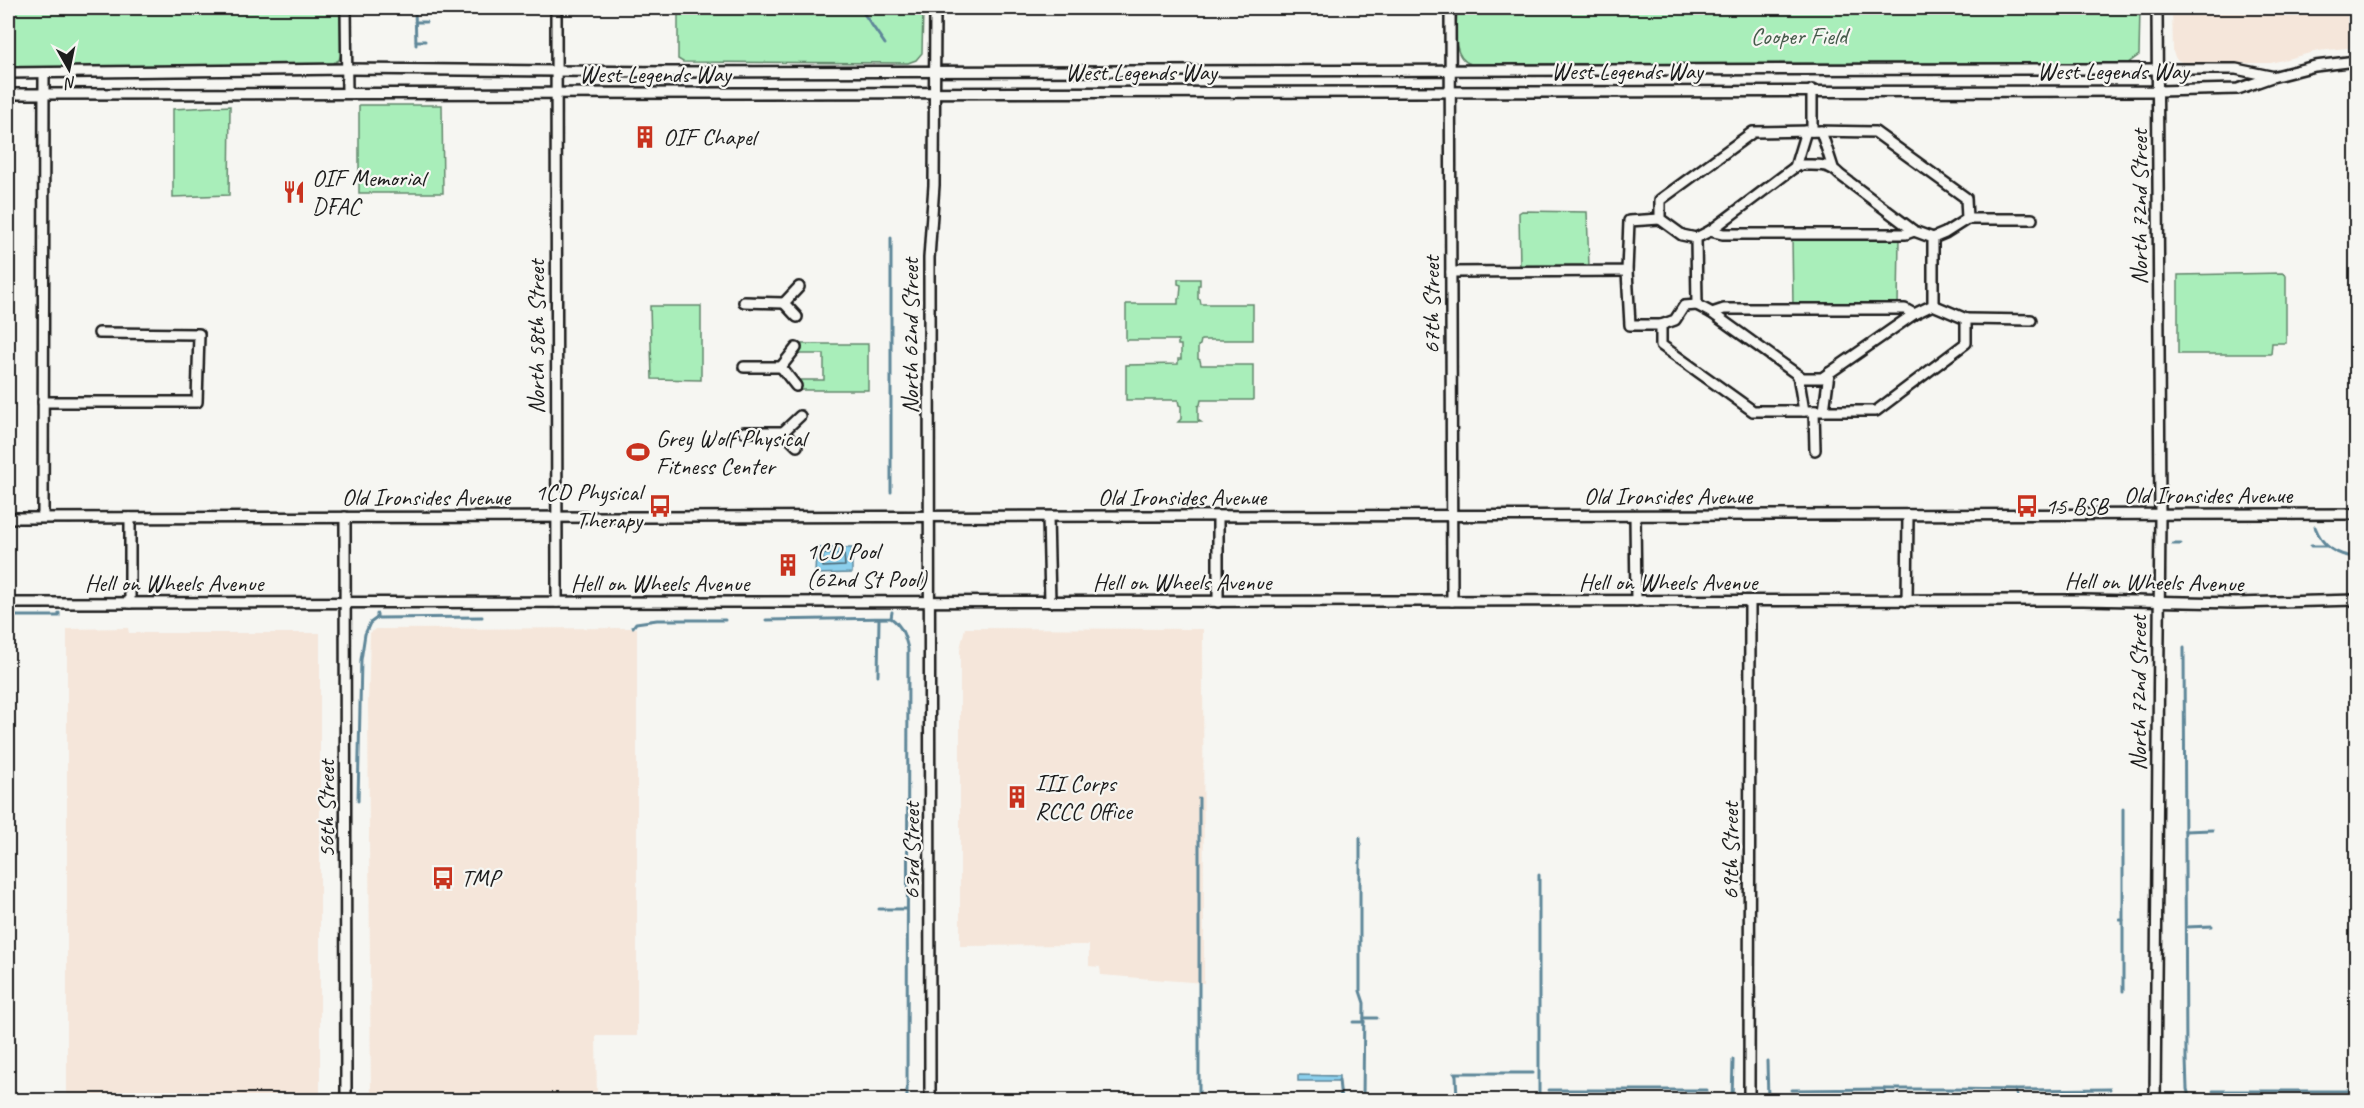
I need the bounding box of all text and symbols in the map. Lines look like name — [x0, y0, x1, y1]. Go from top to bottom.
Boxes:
park label: Cooper Field — [1751, 21, 1851, 51]
north arrow — [39, 39, 99, 99]
street label: West Legends Way — [1551, 56, 1704, 86]
street label: West Legends Way — [2037, 56, 2190, 86]
street label: West Legends Way — [1065, 57, 1218, 87]
street label: West Legends Way — [579, 59, 732, 89]
text: N — [62, 72, 78, 94]
place label: OIF Chapel — [663, 122, 760, 152]
building icon: OIF Chapel — [632, 124, 658, 150]
street label: North 72nd Street — [2124, 127, 2154, 285]
place label: OIF Memorial DFAC — [312, 163, 429, 221]
restaurant icon: OIF Memorial DFAC — [281, 179, 307, 205]
street label: 67th Street — [1416, 254, 1446, 354]
street label: North 62nd Street — [895, 256, 925, 414]
street label: North 58th Street — [521, 258, 551, 414]
place label: Grey Wolf Physical Fitness Center — [656, 423, 810, 481]
sports icon: Grey Wolf Physical Fitness Center — [625, 439, 651, 465]
place label: 1CD Physical Therapy — [535, 477, 646, 535]
street label: Old Ironsides Avenue — [2124, 480, 2294, 510]
street label: Old Ironsides Avenue — [1584, 481, 1754, 511]
street label: Old Ironsides Avenue — [342, 482, 512, 512]
street label: Old Ironsides Avenue — [1098, 482, 1268, 512]
place label: 15 BSB — [2045, 491, 2109, 521]
bus stop icon: 1CD Physical Therapy — [647, 493, 673, 519]
bus stop icon: 15 BSB — [2014, 493, 2040, 519]
place label: 1CD Pool (62nd St Pool) — [806, 536, 928, 594]
building icon: 1CD Pool (62nd St Pool) — [775, 552, 801, 578]
street label: Hell on Wheels Avenue — [2065, 565, 2246, 599]
street label: Hell on Wheels Avenue — [1093, 567, 1273, 597]
street label: Hell on Wheels Avenue — [1579, 567, 1759, 597]
street label: Hell on Wheels Avenue — [85, 568, 265, 598]
street label: Hell on Wheels Avenue — [571, 568, 751, 598]
street label: North 72nd Street — [2123, 613, 2153, 771]
street label: 56th Street — [311, 758, 341, 858]
place label: III Corps RCCC Office — [1035, 768, 1134, 826]
building icon: III Corps RCCC Office — [1004, 784, 1030, 810]
street label: 63rd Street — [896, 800, 926, 900]
street label: 69th Street — [1715, 800, 1745, 900]
place label: TMP — [461, 863, 503, 893]
bus stop icon: TMP — [430, 865, 456, 891]

